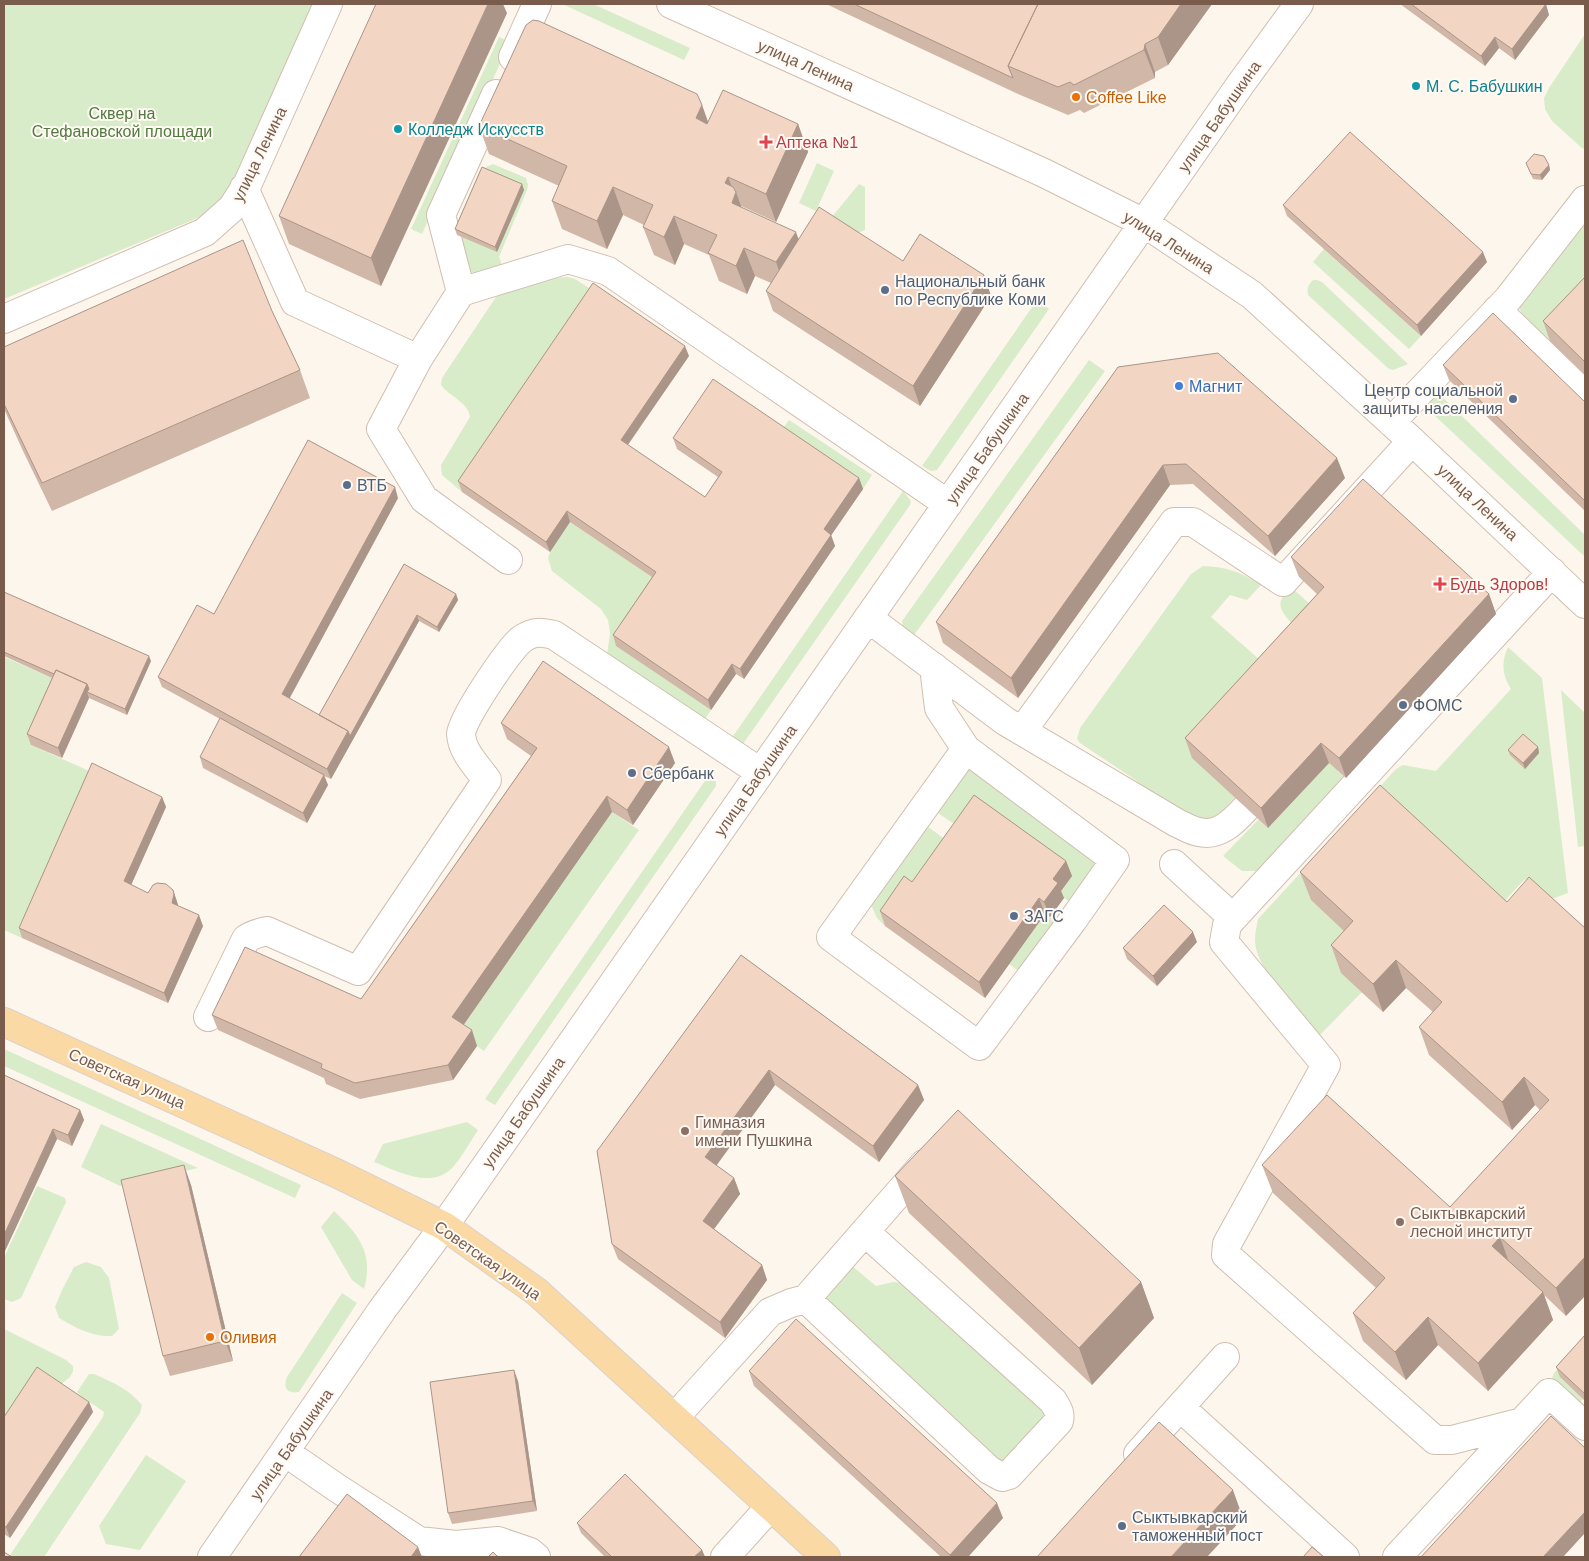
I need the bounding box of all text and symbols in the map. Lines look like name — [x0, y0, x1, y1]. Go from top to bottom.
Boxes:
street label: улица Ленина — [755, 37, 857, 94]
street label: улица Бабушкина — [1175, 58, 1264, 175]
place label: М. С. Бабушкин — [1426, 78, 1542, 95]
marker: М. С. Бабушкин — [1410, 80, 1422, 92]
place label: Coffee Like — [1086, 89, 1167, 106]
marker: Coffee Like — [1070, 91, 1082, 103]
street label: улица Ленина — [229, 104, 290, 204]
park label: Сквер на Стефановской площади — [32, 105, 212, 140]
place label: Колледж Искусств — [408, 121, 544, 138]
marker: Колледж Искусств — [392, 123, 404, 135]
place label: Аптека №1 — [776, 134, 858, 151]
marker: Аптека №1 — [760, 136, 772, 148]
street label: улица Ленина — [1120, 208, 1217, 277]
place label: Национальный банк по Республике Коми — [895, 273, 1046, 308]
marker: Национальный банк по Республике Коми — [879, 284, 891, 296]
place label: Магнит — [1189, 378, 1243, 395]
marker: Магнит — [1173, 380, 1185, 392]
place label: Центр социальной защиты населения — [1363, 382, 1503, 417]
street label: улица Бабушкина — [943, 390, 1032, 507]
marker: Центр социальной защиты населения — [1507, 393, 1519, 405]
street label: улица Ленина — [1434, 461, 1521, 544]
place label: ВТБ — [357, 477, 387, 494]
marker: ВТБ — [341, 479, 353, 491]
place label: Будь Здоров! — [1450, 576, 1548, 593]
marker: Будь Здоров! — [1434, 578, 1446, 590]
place label: ФОМС — [1413, 697, 1463, 714]
marker: ФОМС — [1397, 699, 1409, 711]
street label: улица Бабушкина — [711, 722, 800, 839]
place label: Сбербанк — [642, 765, 715, 782]
marker: Сбербанк — [626, 767, 638, 779]
place label: ЗАГС — [1024, 908, 1064, 925]
marker: ЗАГС — [1008, 910, 1020, 922]
street label: Советская улица — [66, 1045, 188, 1112]
street label: улица Бабушкина — [479, 1054, 568, 1171]
place label: Гимназия имени Пушкина — [695, 1114, 812, 1149]
marker: Гимназия имени Пушкина — [679, 1125, 691, 1137]
place label: Сыктывкарский лесной институт — [1410, 1205, 1533, 1240]
marker: Сыктывкарский лесной институт — [1394, 1216, 1406, 1228]
street label: Советская улица — [431, 1217, 544, 1303]
place label: Оливия — [220, 1329, 277, 1346]
marker: Оливия — [204, 1331, 216, 1343]
street label: улица Бабушкина — [247, 1386, 336, 1503]
place label: Сыктывкарский таможенный пост — [1132, 1509, 1263, 1544]
marker: Сыктывкарский таможенный пост — [1116, 1520, 1128, 1532]

